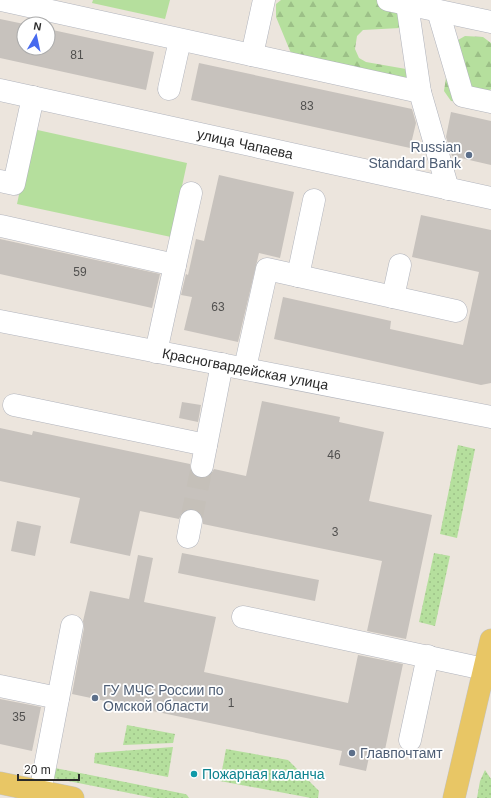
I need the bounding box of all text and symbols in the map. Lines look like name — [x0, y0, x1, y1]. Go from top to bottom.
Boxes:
north arrow — [16, 16, 56, 56]
text: N — [33, 20, 42, 33]
house number: 81 — [70, 48, 84, 62]
house number: 83 — [300, 99, 314, 113]
street label: улица Чапаева — [196, 126, 295, 162]
place label: Russian Standard Bank — [368, 139, 462, 171]
marker: Russian Standard Bank — [464, 150, 474, 160]
house number: 59 — [73, 265, 87, 279]
house number: 63 — [211, 300, 225, 314]
street label: Красногвардейская улица — [161, 345, 330, 393]
house number: 46 — [327, 448, 341, 462]
house number: 3 — [332, 525, 339, 539]
place label: ГУ МЧС России по Омской области — [103, 682, 224, 714]
marker: ГУ МЧС России по Омской области — [90, 693, 100, 703]
house number: 1 — [228, 696, 235, 710]
house number: 35 — [12, 710, 26, 724]
place label: Главпочтамт — [360, 745, 443, 761]
marker: Главпочтамт — [347, 748, 357, 758]
scale bar — [18, 756, 79, 782]
text: 20 m — [24, 763, 51, 777]
place label: Пожарная каланча — [202, 766, 325, 782]
marker: Пожарная каланча — [189, 769, 199, 779]

